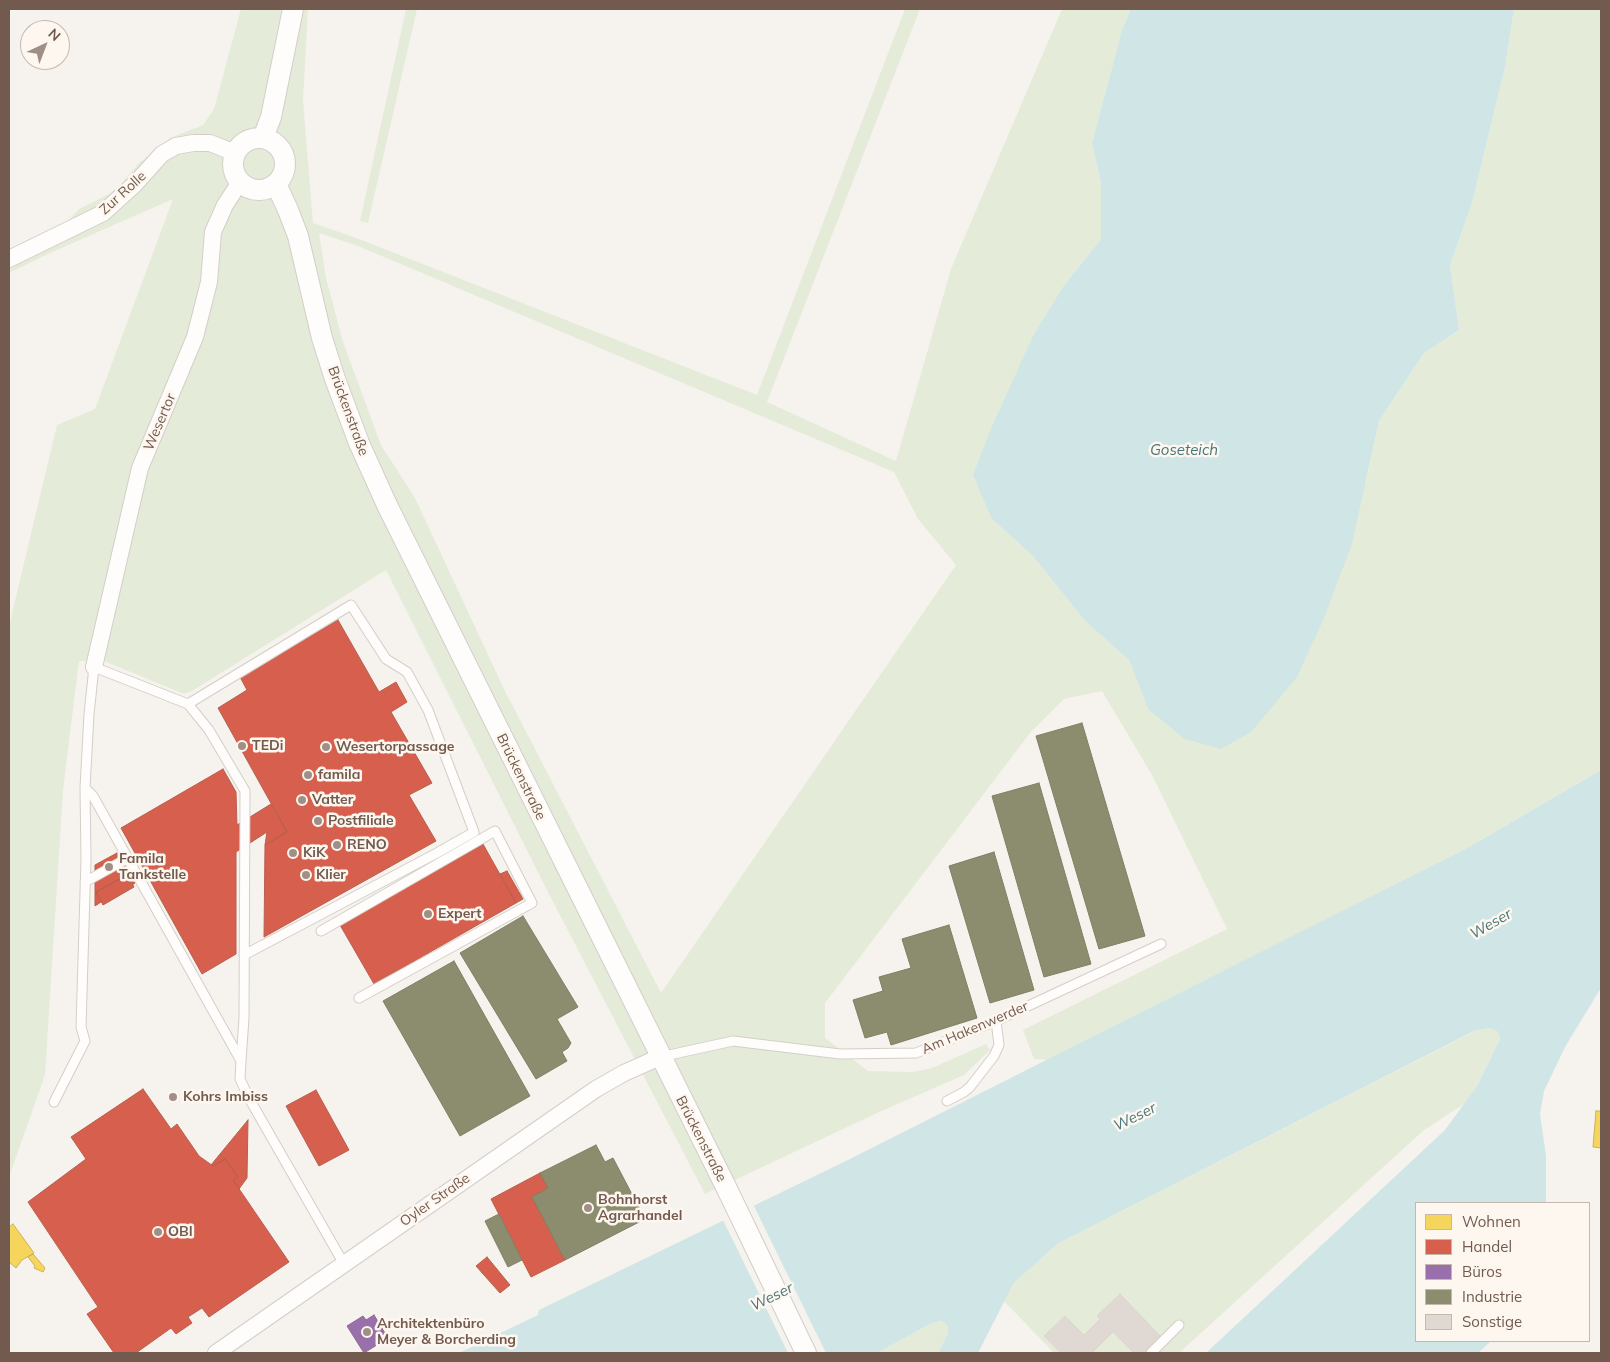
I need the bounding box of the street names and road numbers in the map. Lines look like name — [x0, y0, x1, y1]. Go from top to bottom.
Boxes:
street label: Zur Rolle — [96, 168, 150, 218]
street label: Brückenstraße — [324, 364, 372, 458]
street label: Wesertor — [140, 391, 180, 453]
street label: Brückenstraße — [493, 731, 549, 823]
street label: Am Hakenwerder — [919, 998, 1031, 1058]
street label: Brückenstraße — [672, 1093, 730, 1185]
street label: Oyler Straße — [397, 1170, 473, 1230]

